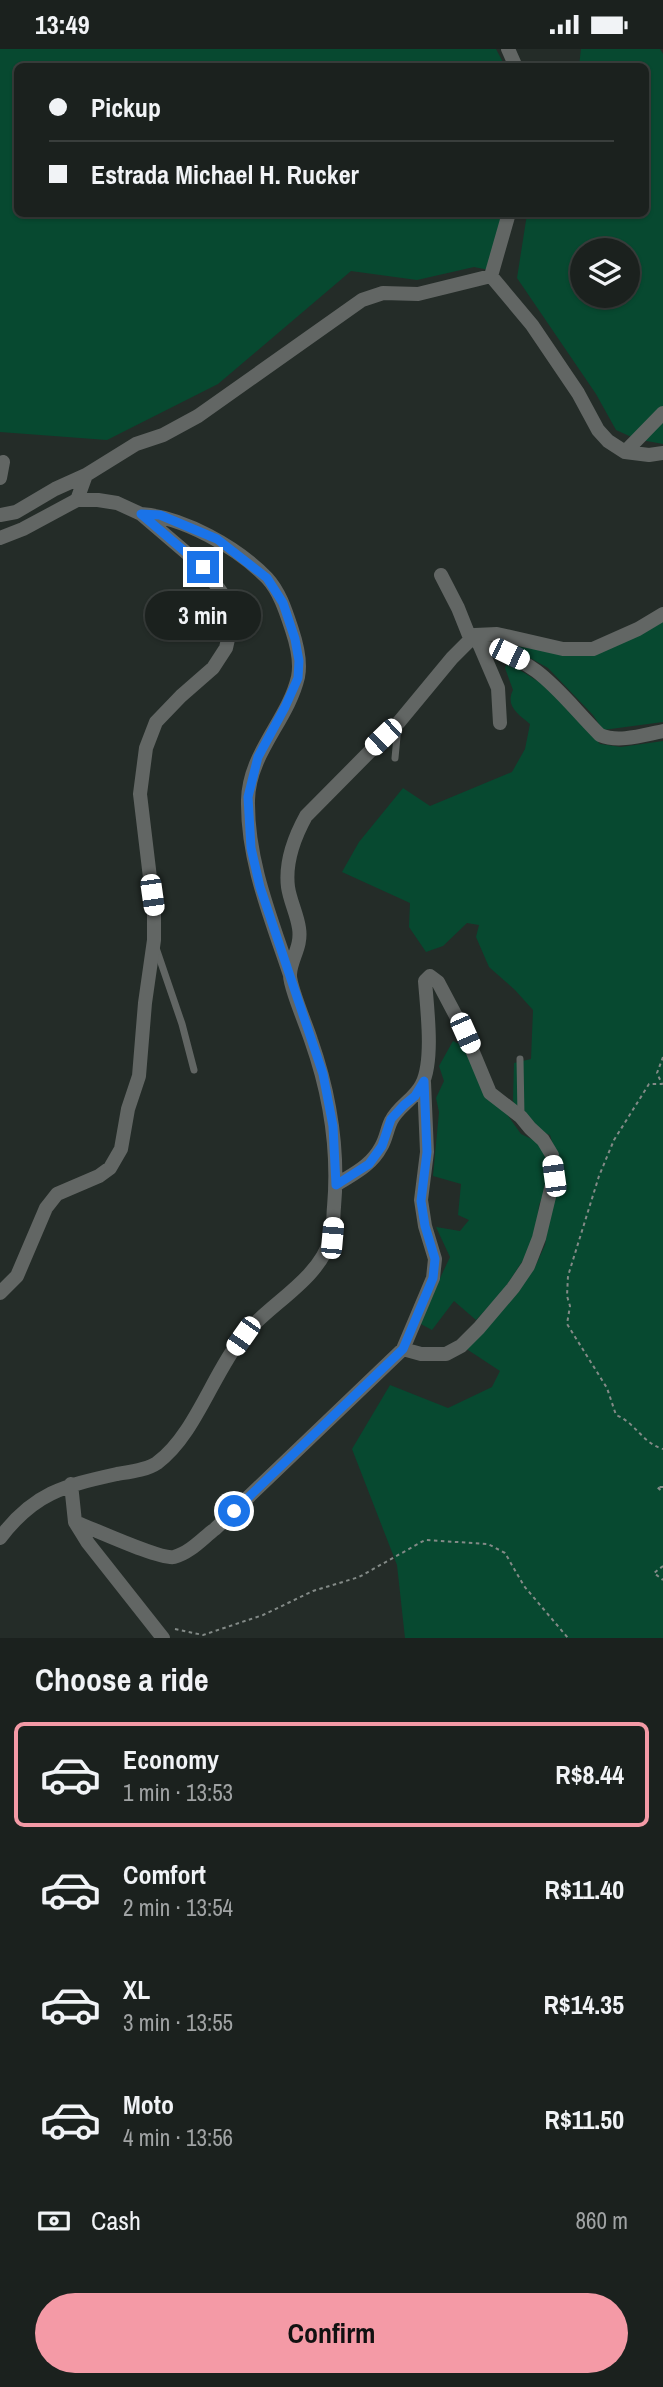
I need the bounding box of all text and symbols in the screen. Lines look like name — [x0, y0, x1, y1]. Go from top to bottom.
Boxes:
text: 13:49 — [35, 7, 90, 42]
text: Pickup — [91, 90, 161, 125]
text: Estrada Michael H. Rucker — [91, 157, 359, 192]
map controls — [570, 238, 640, 308]
button: layers — [570, 238, 640, 308]
route end — [187, 551, 219, 583]
callout: 3 min — [145, 591, 261, 641]
text: 3 min — [178, 600, 228, 631]
car — [486, 635, 533, 673]
car — [361, 715, 406, 759]
car — [139, 873, 166, 917]
car — [447, 1010, 484, 1056]
car — [541, 1154, 568, 1198]
car — [320, 1216, 345, 1260]
car — [223, 1313, 264, 1359]
route start — [218, 1495, 250, 1527]
text: Choose a ride — [35, 1658, 209, 1701]
text: Economy — [123, 1742, 219, 1777]
icon: car — [39, 1743, 102, 1806]
text: R$8.44 — [555, 1757, 624, 1792]
text: 1 min · 13:53 — [123, 1777, 233, 1808]
text: Comfort — [123, 1857, 206, 1892]
icon: car — [39, 1858, 102, 1921]
text: R$11.40 — [545, 1872, 624, 1907]
text: 2 min · 13:54 — [123, 1892, 233, 1923]
text: XL — [123, 1972, 150, 2007]
icon: car — [39, 1973, 102, 2036]
text: R$14.35 — [543, 1987, 624, 2022]
text: 3 min · 13:55 — [123, 2007, 233, 2038]
text: Moto — [123, 2087, 174, 2122]
icon: car — [39, 2088, 102, 2151]
text: R$11.50 — [545, 2102, 624, 2137]
text: 4 min · 13:56 — [123, 2122, 233, 2153]
icon: cash — [35, 2202, 73, 2240]
text: Cash — [91, 2203, 141, 2238]
text: 860 m — [576, 2205, 628, 2236]
button: Confirm — [35, 2293, 628, 2373]

